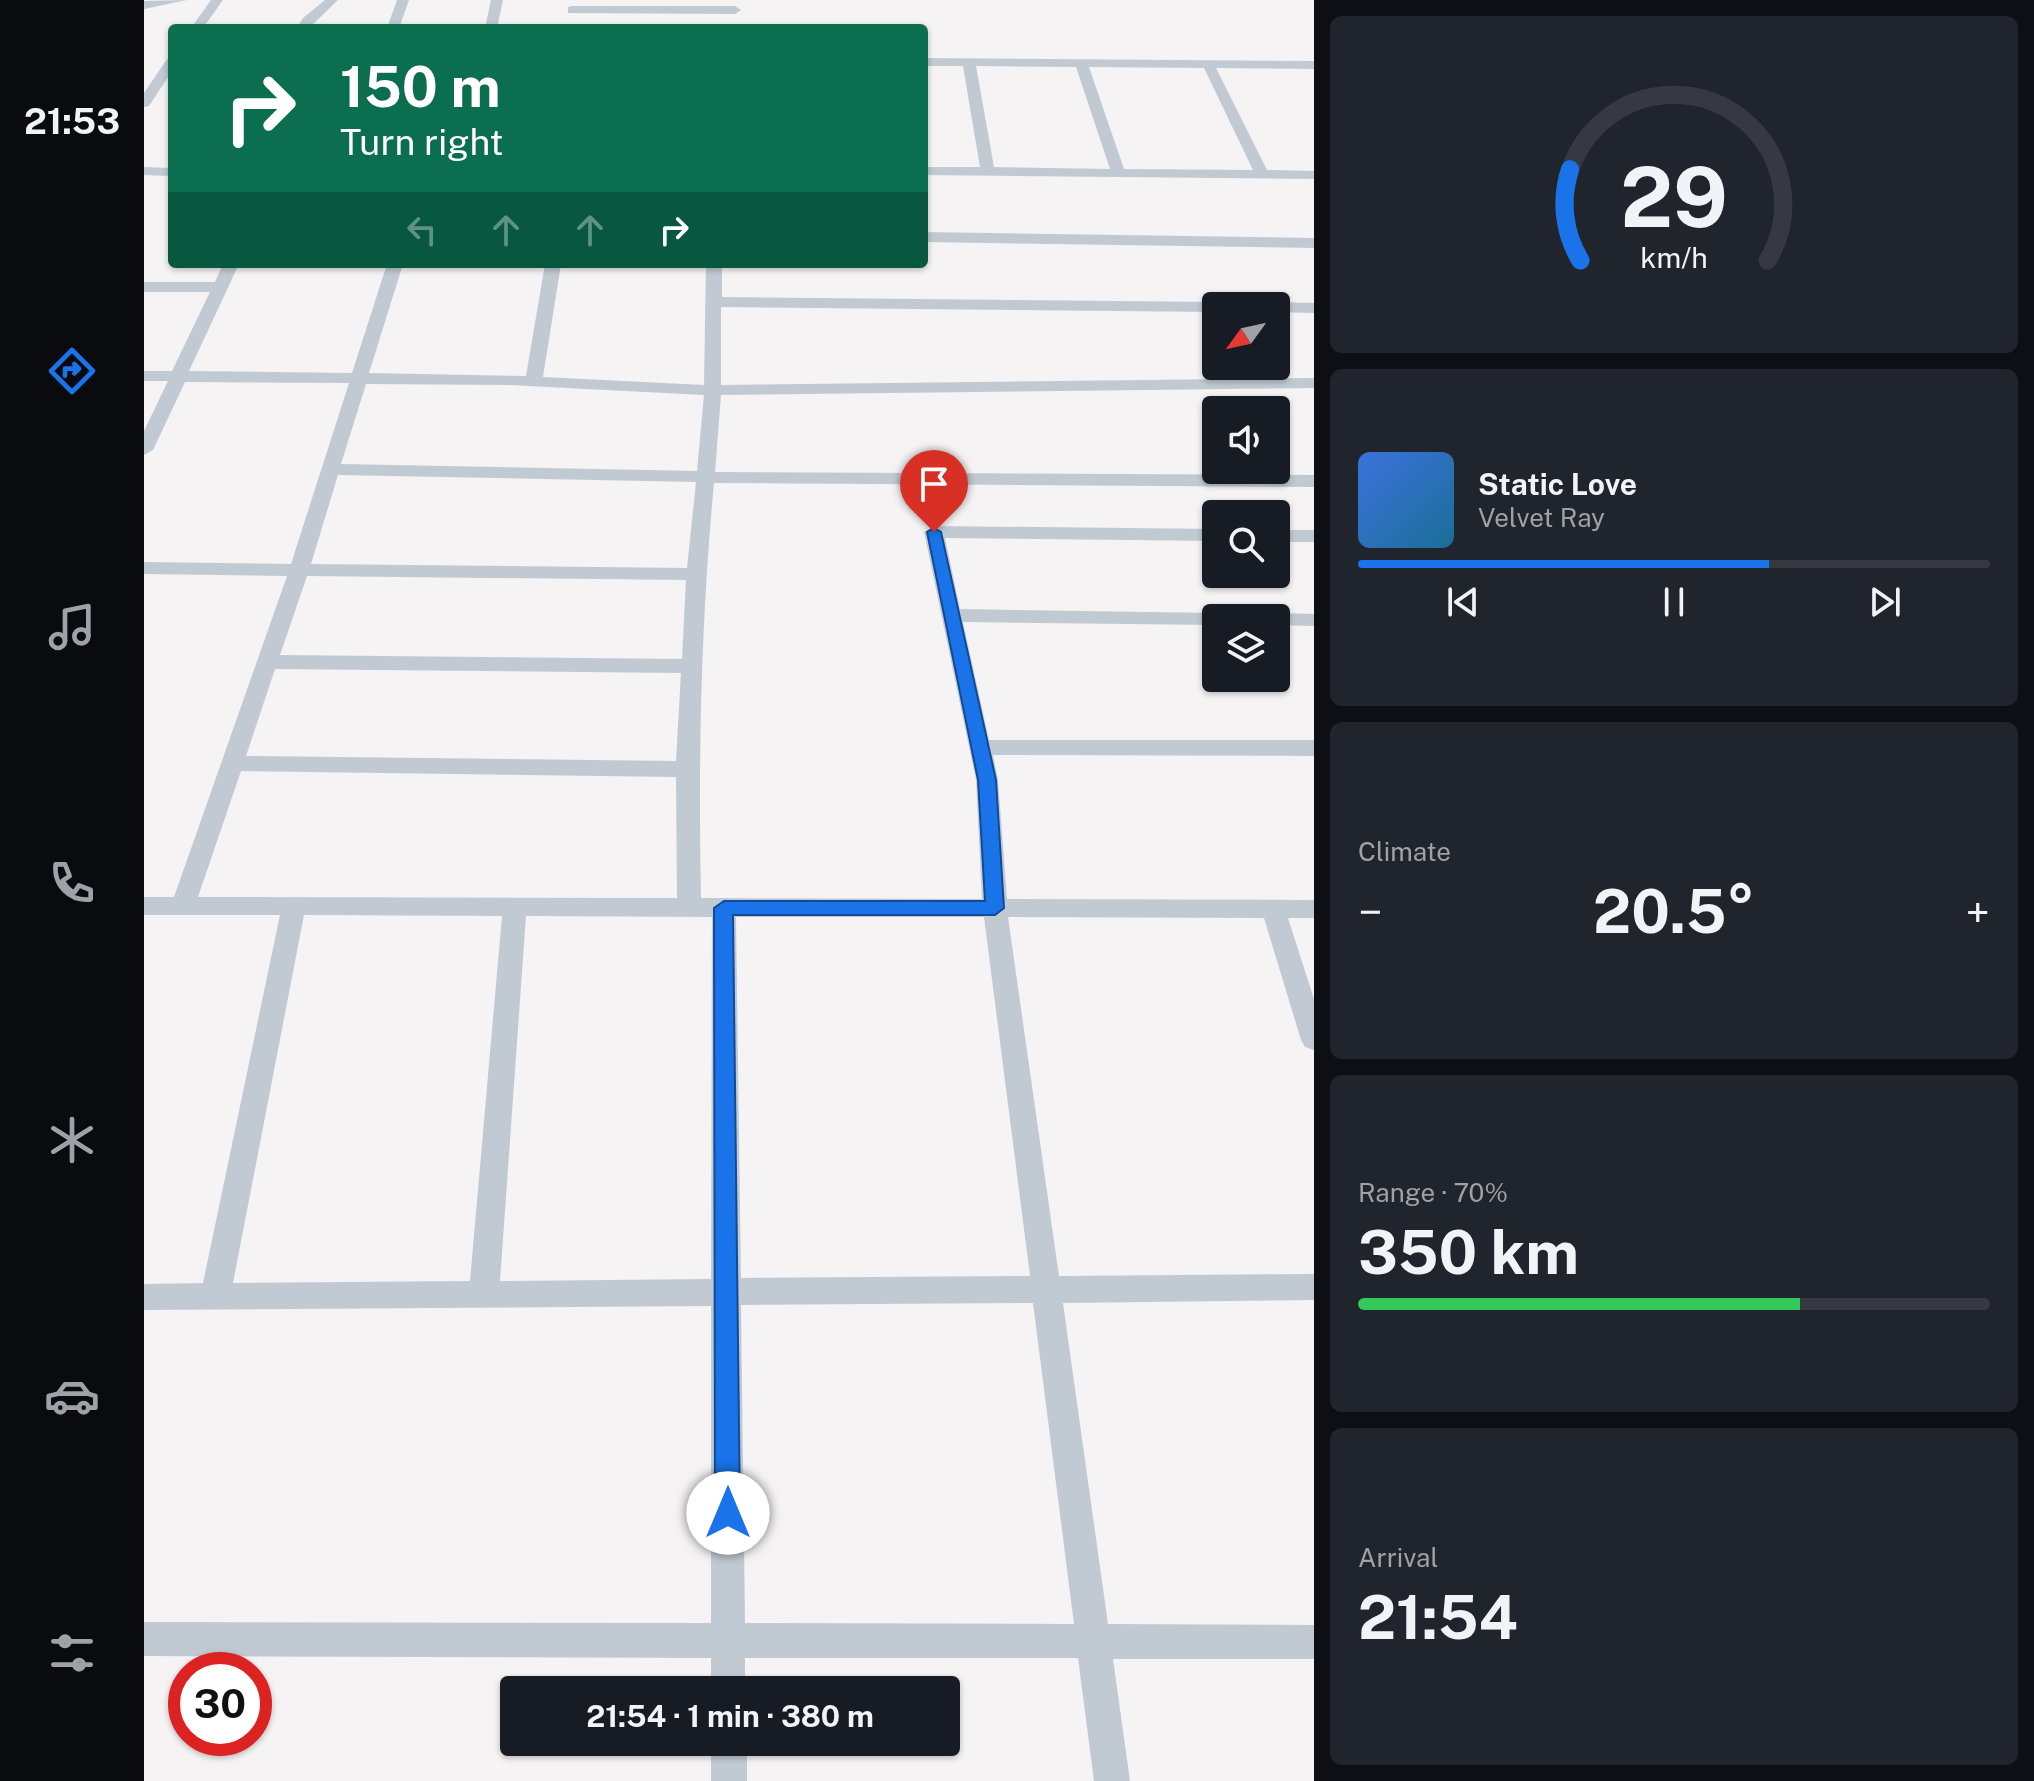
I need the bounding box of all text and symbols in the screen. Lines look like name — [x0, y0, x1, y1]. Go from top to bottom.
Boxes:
text: 150 m — [340, 54, 501, 120]
icon: right — [208, 56, 312, 160]
text: 21:53 — [24, 100, 120, 142]
text: Turn right — [340, 121, 503, 163]
text: 29 — [1620, 147, 1728, 245]
icon: left — [400, 208, 444, 252]
icon: ahead — [484, 208, 528, 252]
icon: ahead — [568, 208, 612, 252]
icon: right — [652, 208, 696, 252]
text: km/h — [1640, 241, 1708, 274]
north arrow — [1202, 292, 1290, 380]
map controls — [1202, 292, 1290, 692]
icon: directions — [44, 343, 100, 399]
button: sound — [1202, 396, 1290, 484]
pin — [900, 450, 968, 532]
icon: arrive — [912, 462, 956, 506]
text: Static Love — [1478, 466, 1637, 502]
button: search — [1202, 500, 1290, 588]
text: Velvet Ray — [1478, 502, 1605, 533]
icon: previous — [1441, 580, 1485, 624]
icon: pause — [1652, 580, 1696, 624]
icon: next — [1863, 580, 1907, 624]
icon: music — [44, 599, 100, 655]
button: layers — [1202, 604, 1290, 692]
text: Climate — [1358, 836, 1451, 867]
icon: phone — [44, 855, 100, 911]
text: 20.5° — [1593, 876, 1755, 947]
text: − — [1358, 886, 1382, 938]
text: + — [1966, 886, 1990, 938]
icon: climate — [44, 1112, 100, 1168]
text: Range · 70% — [1358, 1177, 1508, 1208]
text: 350 km — [1358, 1217, 1579, 1288]
icon: car — [44, 1368, 100, 1424]
position arrow — [686, 1471, 770, 1555]
text: Arrival — [1358, 1542, 1438, 1573]
text: 21:54 — [1358, 1582, 1518, 1653]
icon: filters — [44, 1625, 100, 1681]
speed limit sign: 30 — [168, 1652, 272, 1756]
text: 21:54 · 1 min · 380 m — [586, 1698, 874, 1734]

